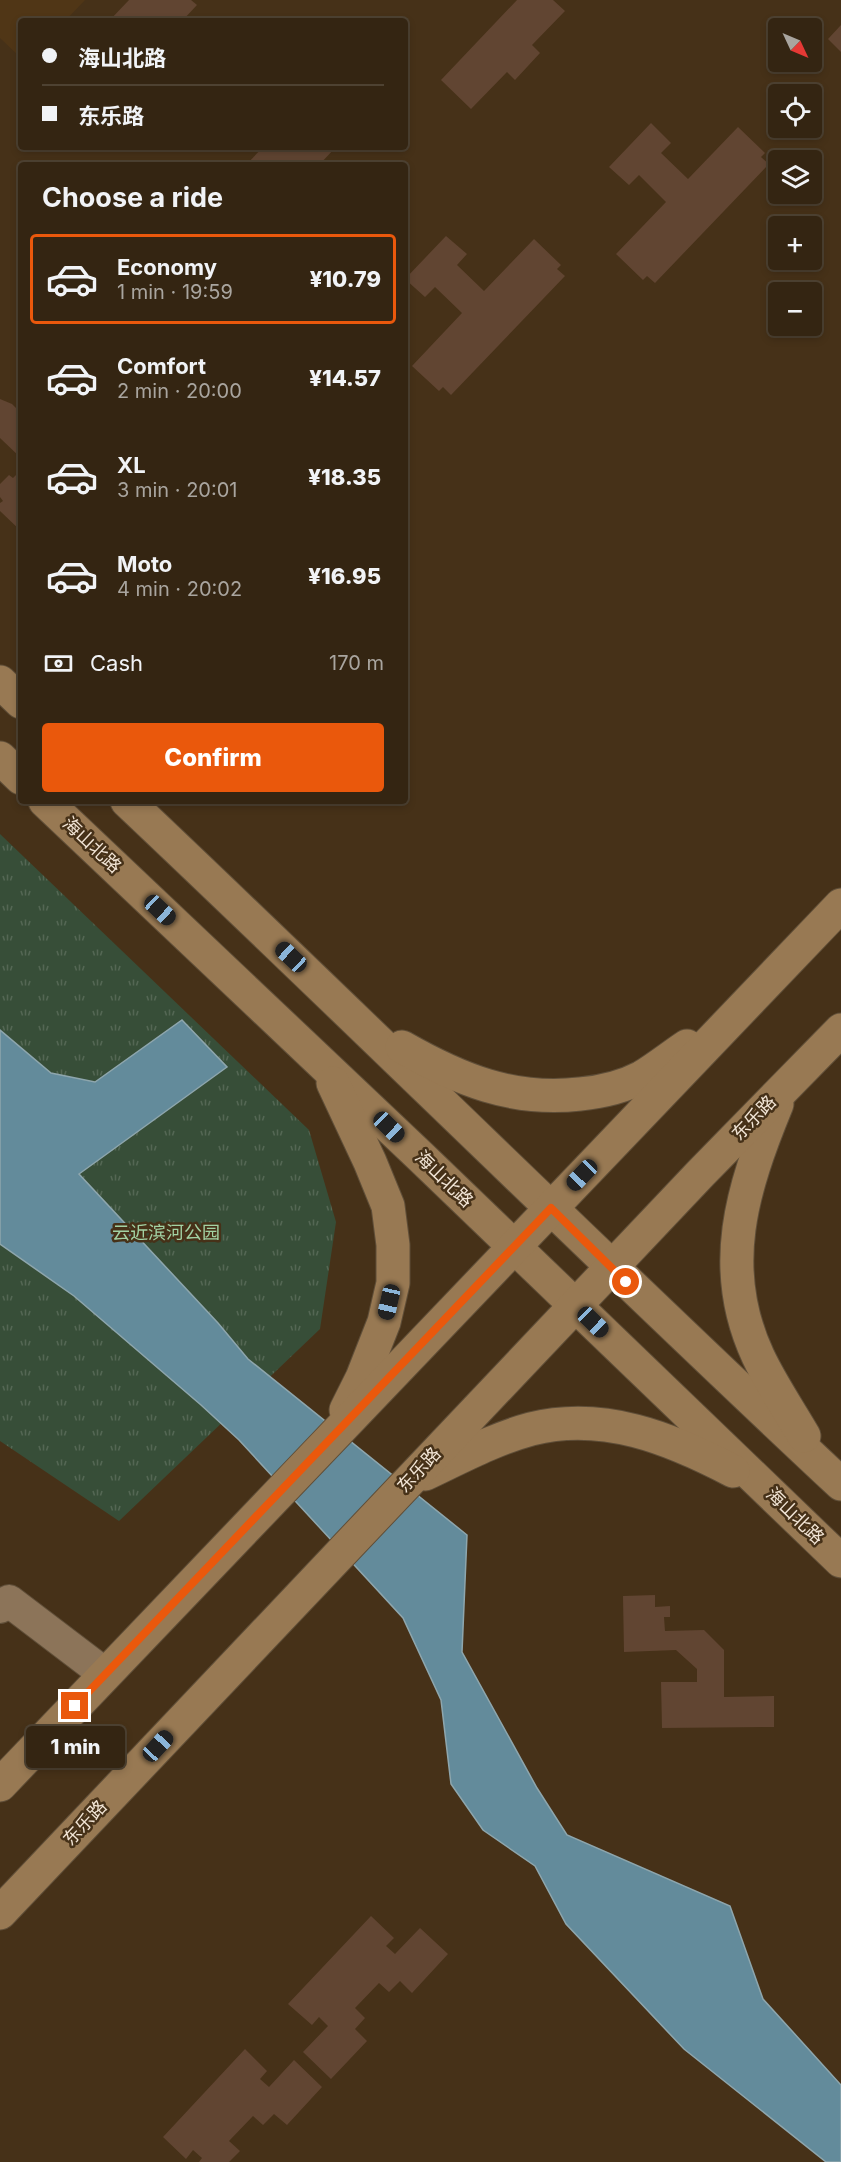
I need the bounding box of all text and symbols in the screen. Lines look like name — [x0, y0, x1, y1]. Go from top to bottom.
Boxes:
north arrow — [768, 18, 822, 72]
map controls — [768, 18, 822, 336]
text: 海山北路 — [78, 45, 166, 71]
button: locate — [768, 84, 822, 138]
text: 东乐路 — [78, 103, 144, 129]
button: layers — [768, 150, 822, 204]
text: Choose a ride — [42, 181, 223, 214]
button: + — [768, 216, 822, 270]
icon: car — [45, 252, 99, 306]
text: Economy — [117, 254, 217, 280]
text: ¥10.79 — [310, 266, 381, 292]
text: 1 min · 19:59 — [117, 280, 233, 304]
button: − — [768, 282, 822, 336]
icon: car — [45, 351, 99, 405]
text: Comfort — [117, 353, 206, 379]
text: ¥14.57 — [309, 365, 381, 391]
text: 2 min · 20:00 — [117, 379, 242, 403]
icon: car — [45, 450, 99, 504]
text: XL — [117, 452, 146, 478]
text: ¥18.35 — [308, 464, 381, 490]
text: 3 min · 20:01 — [117, 478, 238, 502]
icon: car — [45, 549, 99, 603]
text: Moto — [117, 551, 172, 577]
text: ¥16.95 — [308, 563, 381, 589]
text: 4 min · 20:02 — [117, 577, 242, 601]
icon: cash — [42, 647, 75, 680]
text: Cash — [90, 650, 143, 676]
text: 170 m — [329, 651, 384, 675]
button: Confirm — [42, 723, 384, 792]
street label: 海山北路 — [59, 812, 126, 877]
car — [141, 891, 179, 929]
car — [272, 938, 310, 976]
street label: 东乐路 — [727, 1091, 780, 1144]
car — [370, 1108, 408, 1146]
street label: 海山北路 — [411, 1146, 478, 1211]
car — [563, 1156, 601, 1194]
park label: 云近滨河公园 — [112, 1222, 220, 1243]
route start — [612, 1268, 639, 1295]
car — [376, 1282, 402, 1322]
car — [574, 1303, 612, 1341]
street label: 东乐路 — [393, 1443, 445, 1497]
street label: 海山北路 — [762, 1483, 829, 1548]
route end — [61, 1692, 88, 1719]
callout: 1 min — [26, 1727, 124, 1769]
car — [139, 1727, 177, 1765]
text: 1 min — [50, 1735, 101, 1759]
street label: 东乐路 — [59, 1796, 111, 1850]

